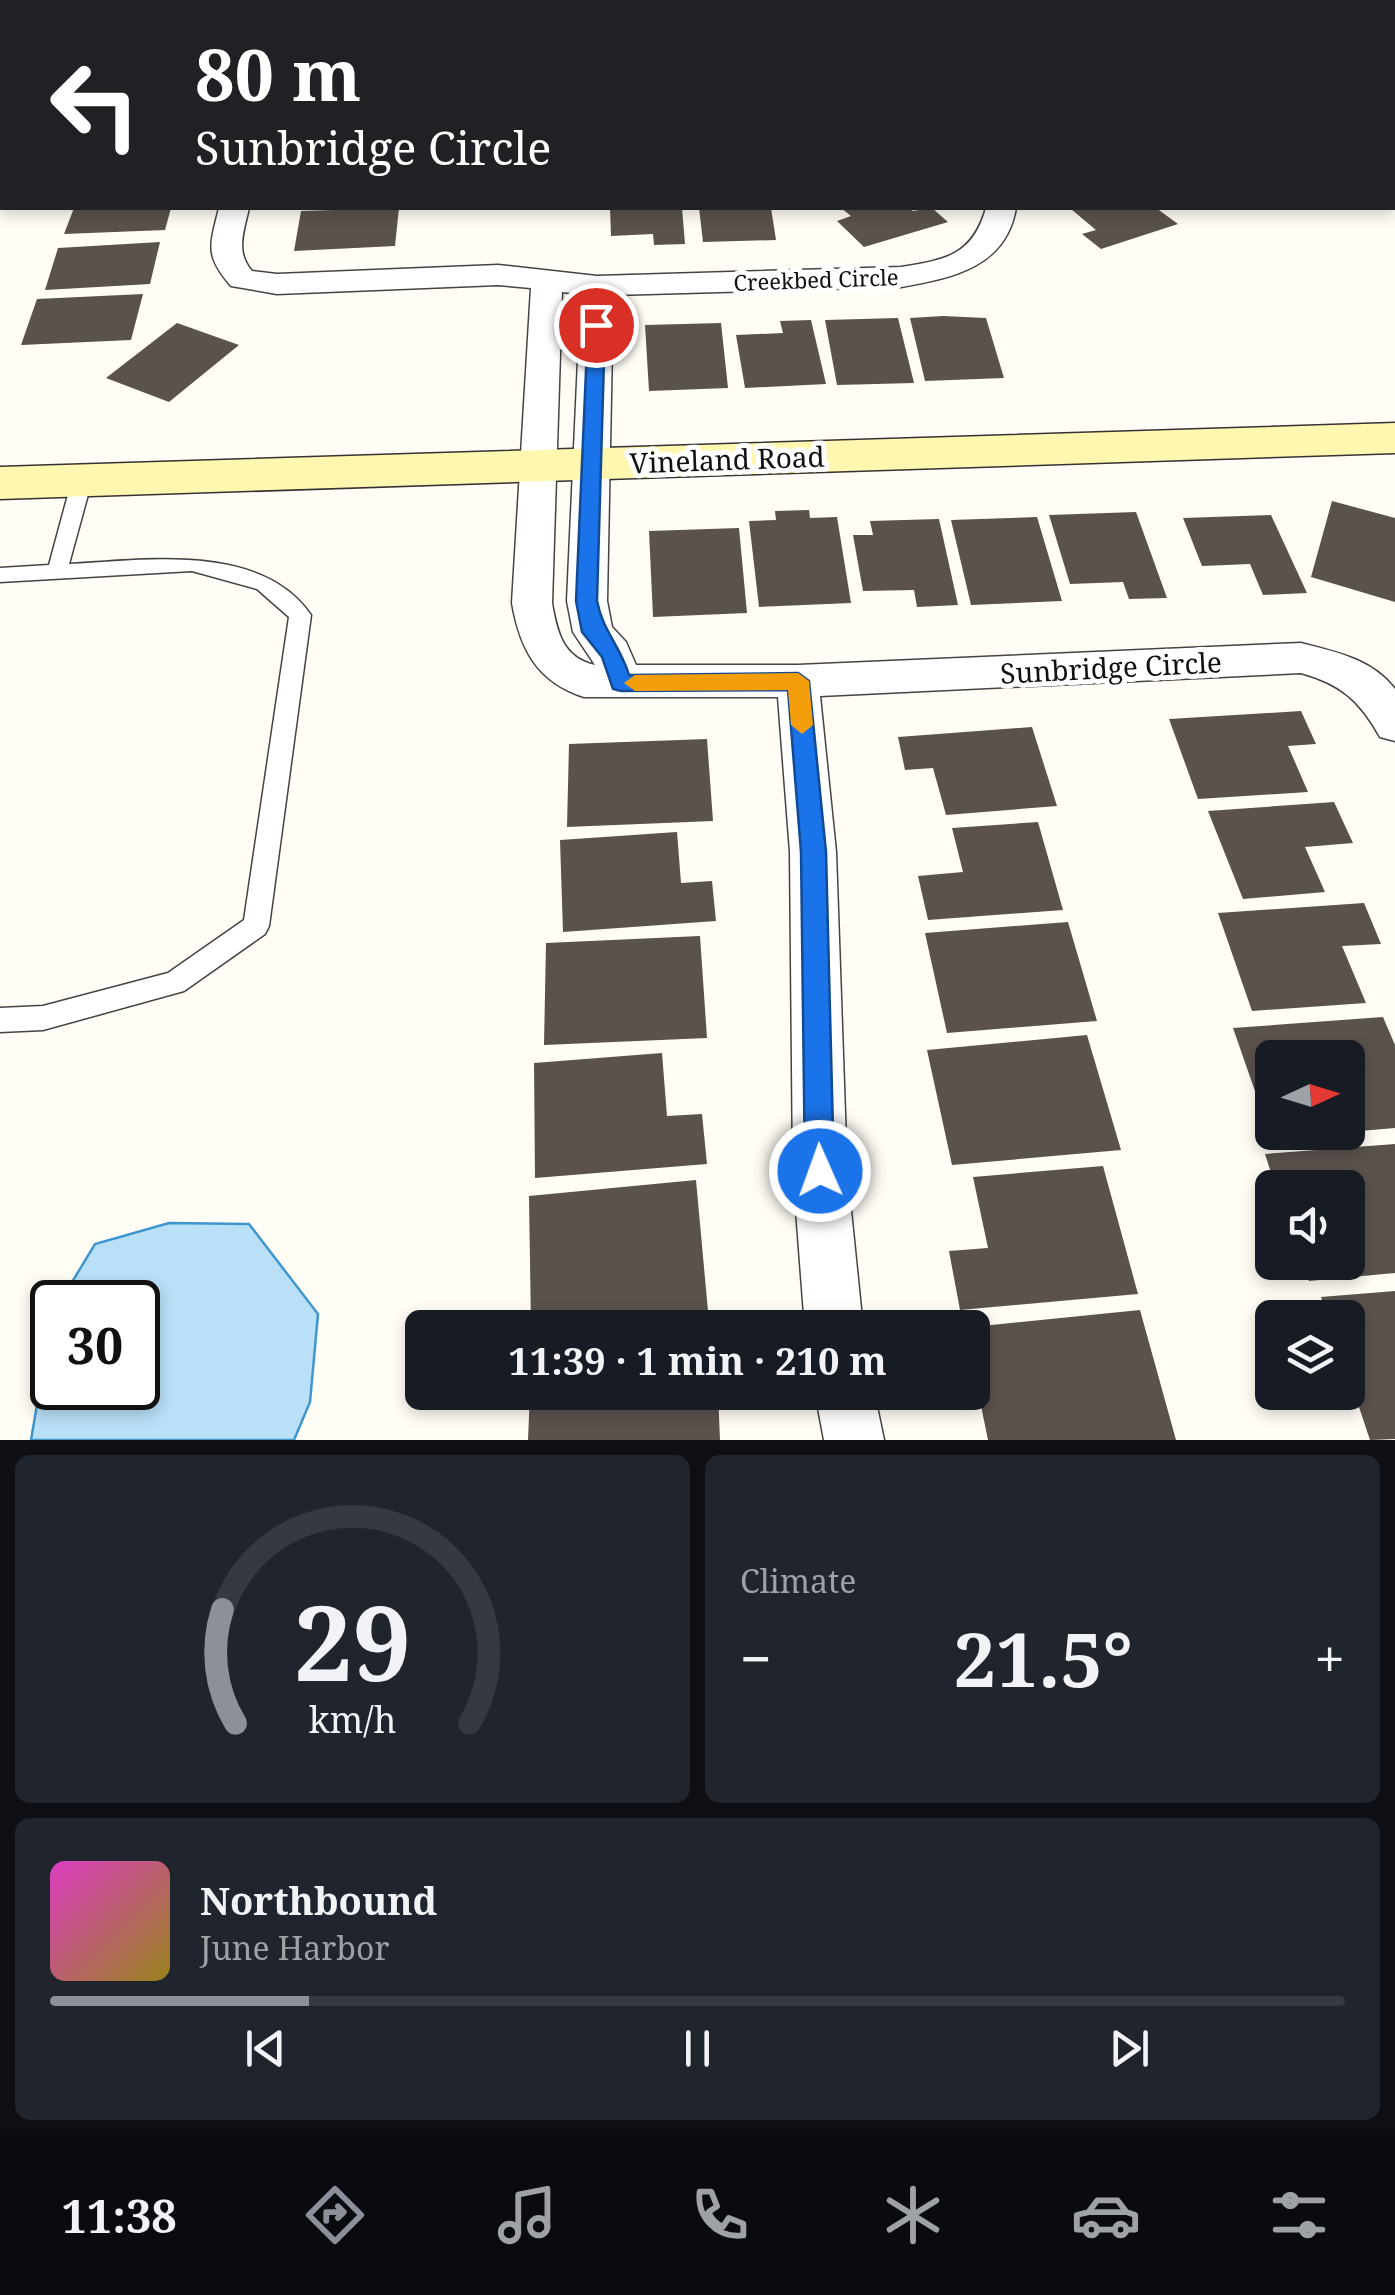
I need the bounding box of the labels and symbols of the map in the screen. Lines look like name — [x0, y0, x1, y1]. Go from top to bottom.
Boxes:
street label: Creekbed Circle — [733, 261, 899, 297]
pin — [554, 283, 639, 368]
street label: Vineland Road — [629, 437, 825, 481]
street label: Sunbridge Circle — [999, 642, 1223, 692]
north arrow — [1255, 1040, 1365, 1150]
position arrow — [768, 1119, 872, 1223]
speed limit sign: 30 — [30, 1280, 160, 1410]

